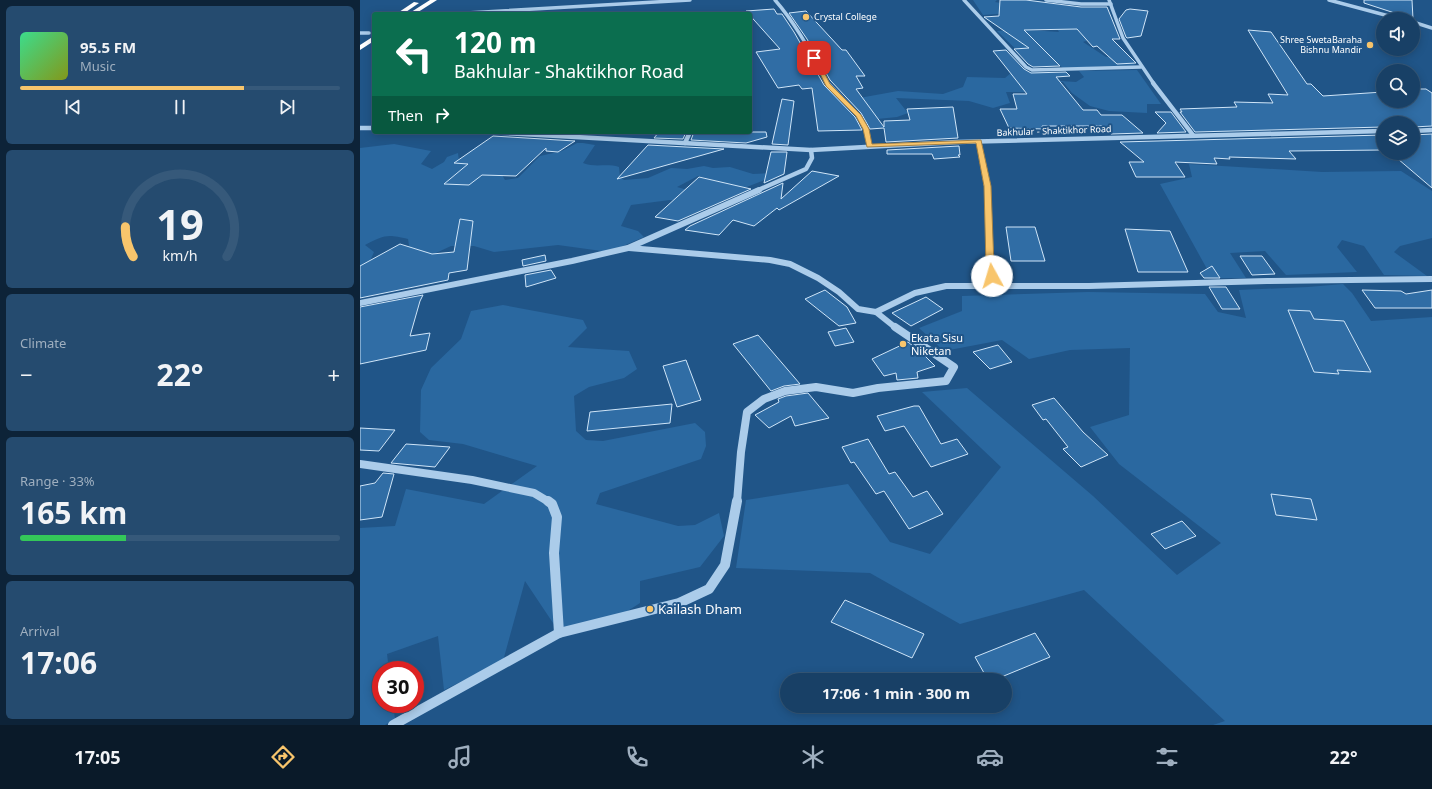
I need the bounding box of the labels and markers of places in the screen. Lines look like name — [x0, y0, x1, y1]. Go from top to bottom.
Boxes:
place label: Crystal College — [814, 10, 877, 23]
marker: Crystal College — [801, 12, 811, 22]
place label: Shree SwetaBaraha Bishnu Mandir — [1280, 33, 1362, 56]
marker: Shree SwetaBaraha Bishnu Mandir — [1365, 40, 1375, 50]
pin — [797, 41, 831, 75]
place label: Ekata Sisu Niketan — [911, 330, 963, 358]
marker: Ekata Sisu Niketan — [898, 339, 908, 349]
place label: Kailash Dham — [658, 600, 742, 618]
marker: Kailash Dham — [645, 604, 655, 614]

